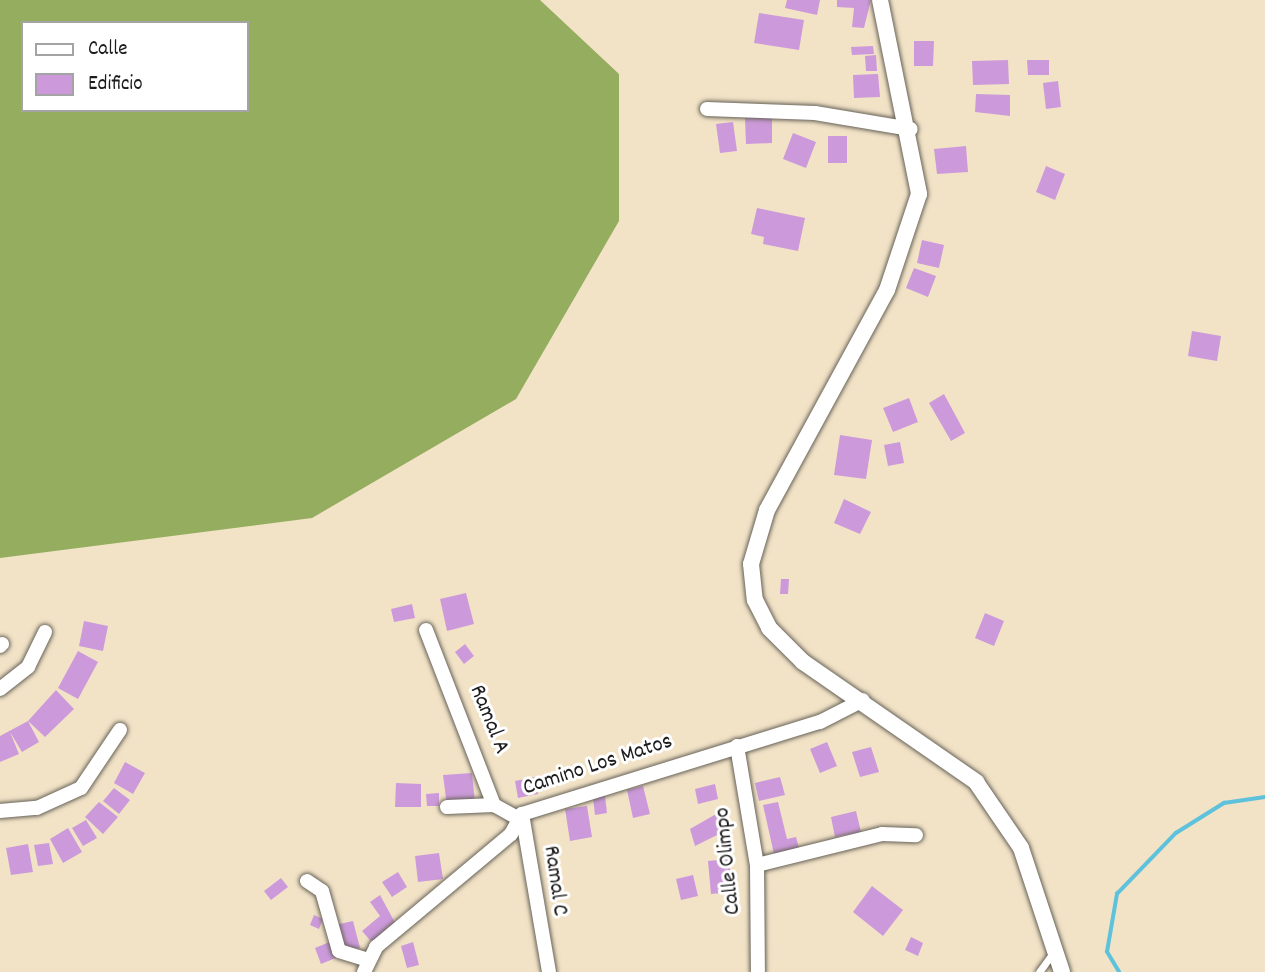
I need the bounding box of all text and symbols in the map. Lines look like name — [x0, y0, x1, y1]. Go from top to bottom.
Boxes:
legend — [21, 21, 248, 112]
text: Calle — [88, 35, 127, 65]
text: Edificio — [88, 70, 143, 100]
street label: Ramal A — [462, 682, 514, 758]
street label: Camino Los Matos — [520, 729, 676, 803]
street label: Calle Olimpo — [710, 806, 748, 916]
street label: Ramal C — [535, 844, 573, 918]

